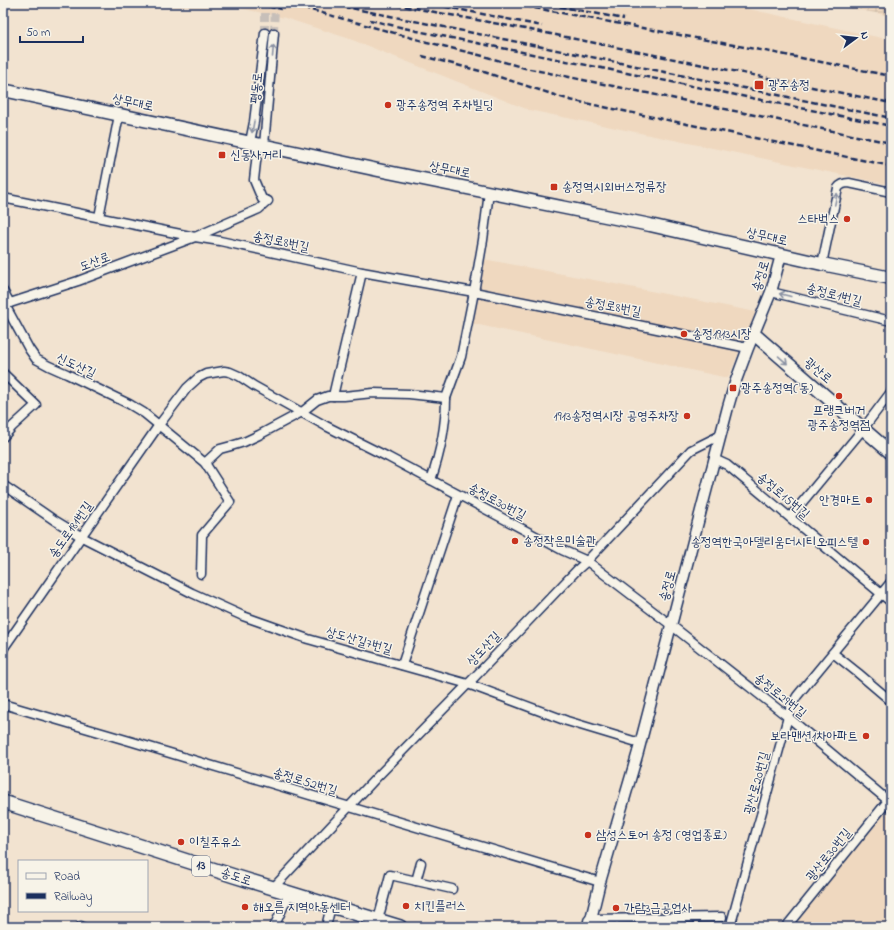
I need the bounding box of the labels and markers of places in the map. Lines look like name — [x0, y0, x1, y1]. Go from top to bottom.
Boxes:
place label: 광주송정 — [768, 76, 810, 95]
marker: 광주송정 — [753, 79, 765, 91]
place label: 광주송정역 주차빌딩 — [396, 96, 493, 115]
marker: 광주송정역 주차빌딩 — [383, 100, 393, 110]
place label: 신동사거리 — [230, 146, 282, 165]
marker: 신동사거리 — [217, 150, 227, 160]
place label: 송정역시외버스정류장 — [562, 178, 667, 197]
marker: 송정역시외버스정류장 — [549, 182, 559, 192]
place label: 스타벅스 — [797, 210, 839, 229]
marker: 스타벅스 — [842, 214, 852, 224]
place label: 송정1913시장 — [692, 325, 751, 344]
marker: 송정1913시장 — [679, 329, 689, 339]
place label: 광주송정역(동) — [741, 379, 813, 398]
marker: 광주송정역(동) — [728, 383, 738, 393]
marker: 프랭크버거 광주송정역점 — [834, 391, 844, 401]
place label: 프랭크버거 광주송정역점 — [808, 401, 870, 435]
place label: 1913송정역시장 공영주차장 — [554, 407, 679, 426]
marker: 1913송정역시장 공영주차장 — [682, 411, 692, 421]
place label: 안경마트 — [819, 491, 861, 510]
marker: 안경마트 — [864, 495, 874, 505]
place label: 송정작은미술관 — [523, 532, 596, 551]
place label: 송정역한국아델리움더시티오피스텔 — [691, 533, 859, 552]
marker: 송정작은미술관 — [510, 536, 520, 546]
marker: 송정역한국아델리움더시티오피스텔 — [861, 537, 871, 547]
place label: 보라맨션1차아파트 — [770, 727, 858, 746]
marker: 보라맨션1차아파트 — [861, 731, 871, 741]
place label: 삼성스토어 송정 (영업종료) — [596, 826, 727, 845]
marker: 삼성스토어 송정 (영업종료) — [583, 830, 593, 840]
place label: 이칠주유소 — [189, 833, 241, 852]
marker: 이칠주유소 — [176, 837, 186, 847]
place label: 치킨플러스 — [414, 897, 466, 916]
place label: 해오름 지역아동센터 — [253, 898, 350, 917]
place label: 가람3급공업사 — [624, 899, 692, 918]
marker: 치킨플러스 — [401, 901, 411, 911]
marker: 해오름 지역아동센터 — [240, 902, 250, 912]
marker: 가람3급공업사 — [611, 903, 621, 913]

